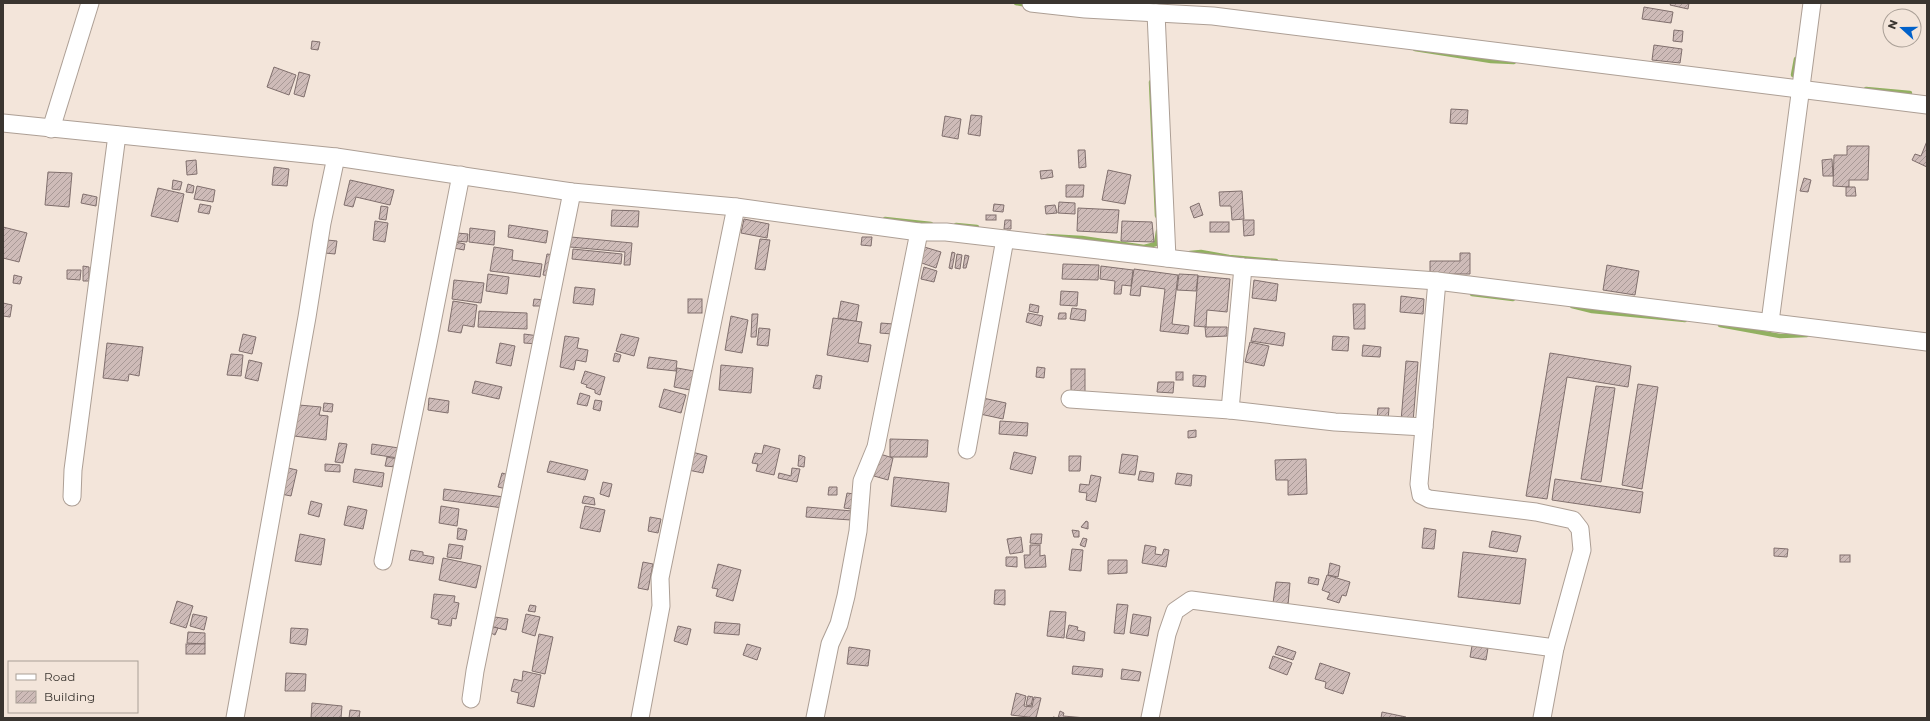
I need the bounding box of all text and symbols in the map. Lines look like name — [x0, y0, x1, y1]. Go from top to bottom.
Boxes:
north arrow — [1882, 8, 1922, 48]
text: N — [1885, 18, 1901, 31]
legend — [8, 661, 138, 713]
text: Road — [44, 669, 75, 684]
text: Building — [44, 689, 95, 704]

